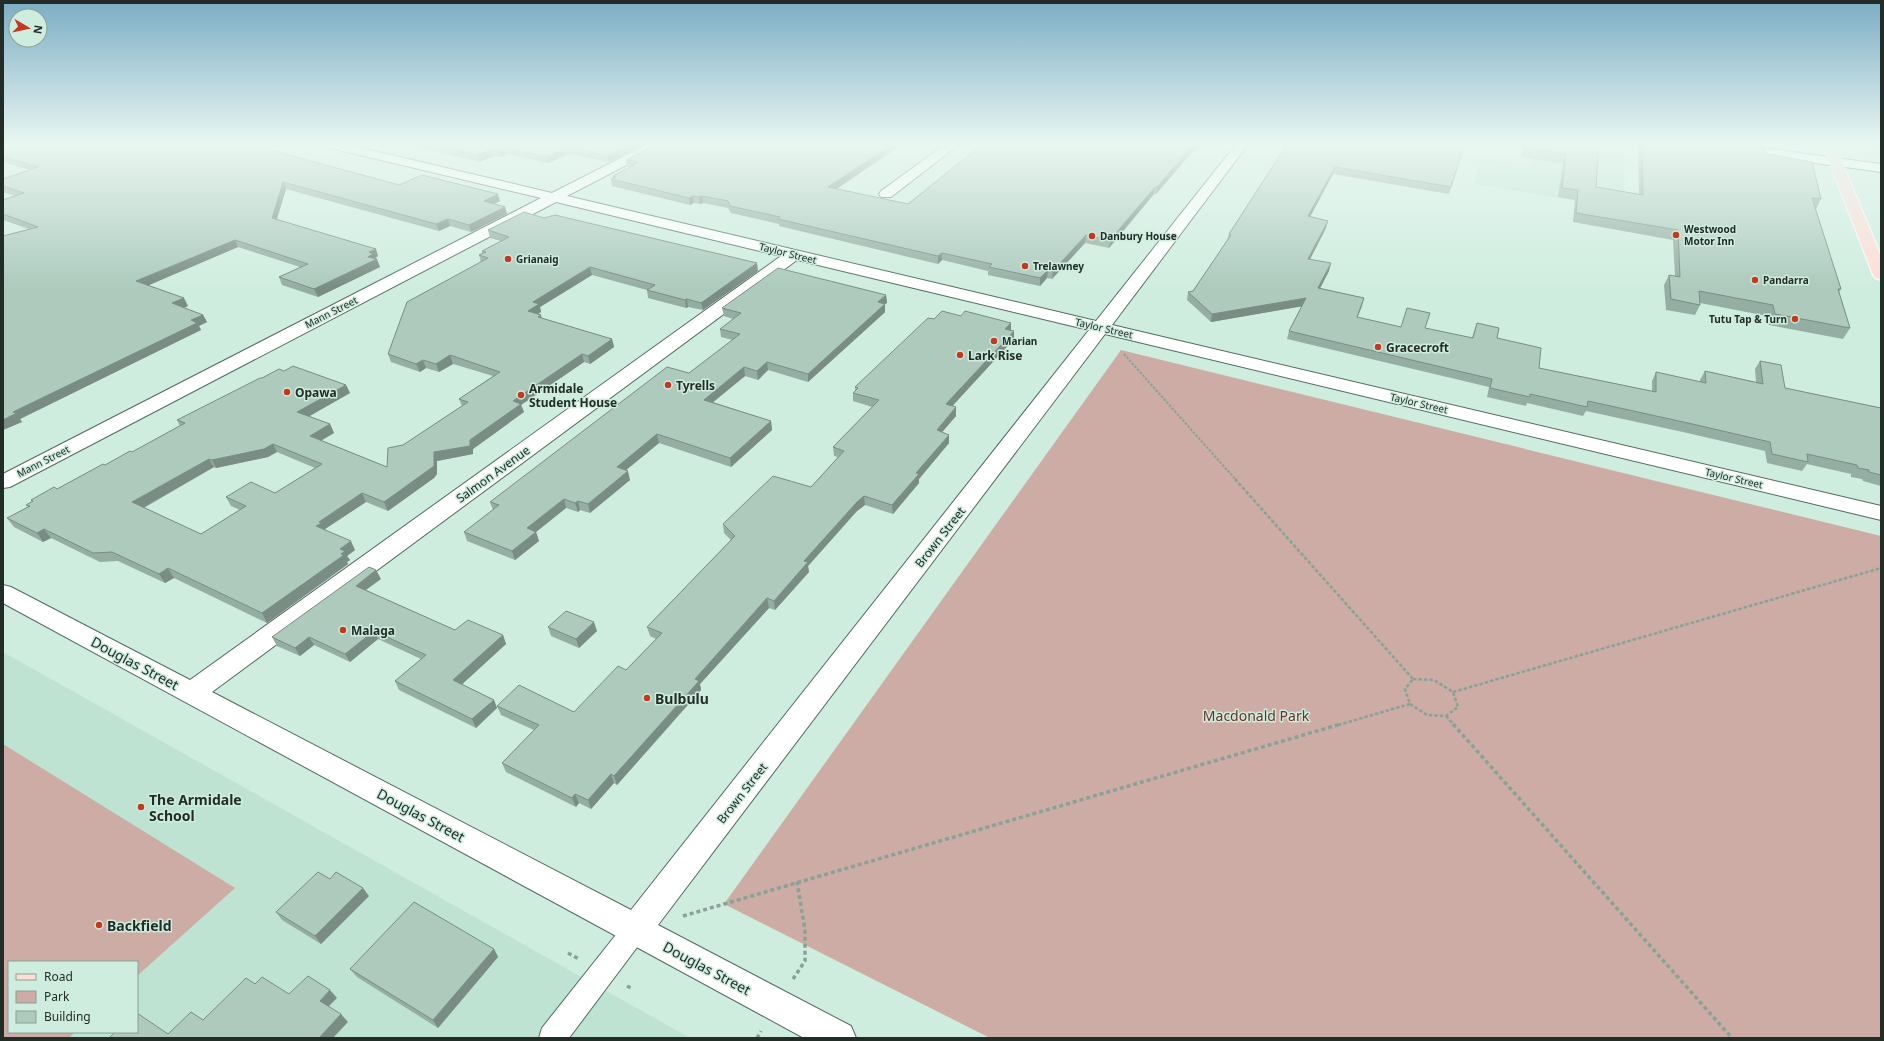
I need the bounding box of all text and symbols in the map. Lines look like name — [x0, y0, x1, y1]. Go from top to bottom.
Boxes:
north arrow — [8, 8, 48, 48]
text: N — [30, 24, 46, 35]
place label: Westwood Motor Inn — [1684, 222, 1736, 248]
place label: Danbury House — [1100, 229, 1177, 243]
marker: Westwood Motor Inn — [1671, 230, 1681, 240]
marker: Danbury House — [1087, 231, 1097, 241]
street label: Taylor Street — [758, 239, 819, 267]
place label: Grianaig — [516, 252, 559, 266]
marker: Grianaig — [503, 254, 513, 264]
place label: Trelawney — [1033, 259, 1084, 273]
marker: Trelawney — [1020, 261, 1030, 271]
place label: Pandarra — [1763, 273, 1809, 287]
marker: Pandarra — [1750, 275, 1760, 285]
street label: Mann Street — [302, 293, 360, 331]
place label: Tutu Tap & Turn — [1709, 312, 1787, 326]
marker: Tutu Tap & Turn — [1790, 314, 1800, 324]
street label: Taylor Street — [1074, 315, 1135, 342]
place label: Marian — [1002, 334, 1037, 348]
marker: Marian — [989, 336, 999, 346]
place label: Gracecroft — [1386, 339, 1449, 356]
marker: Gracecroft — [1373, 342, 1383, 352]
place label: Lark Rise — [968, 347, 1022, 364]
marker: Lark Rise — [955, 350, 965, 360]
place label: Tyrells — [676, 377, 715, 394]
place label: Armidale Student House — [529, 380, 617, 411]
marker: Tyrells — [663, 380, 673, 390]
place label: Opawa — [295, 384, 337, 401]
marker: Opawa — [282, 387, 292, 397]
marker: Armidale Student House — [516, 390, 526, 400]
street label: Taylor Street — [1389, 390, 1450, 417]
street label: Salmon Avenue — [453, 441, 534, 507]
street label: Mann Street — [14, 442, 72, 480]
street label: Taylor Street — [1704, 465, 1765, 492]
street label: Brown Street — [911, 502, 970, 571]
place label: Malaga — [351, 622, 395, 639]
marker: Malaga — [338, 625, 348, 635]
street label: Douglas Street — [88, 632, 182, 694]
place label: Bulbulu — [655, 689, 709, 708]
marker: Bulbulu — [642, 693, 652, 703]
park label: Macdonald Park — [1203, 706, 1310, 725]
street label: Brown Street — [713, 758, 772, 827]
street label: Douglas Street — [374, 784, 468, 846]
place label: The Armidale School — [149, 790, 242, 825]
marker: The Armidale School — [136, 802, 146, 812]
place label: Backfield — [107, 916, 172, 935]
marker: Backfield — [94, 920, 104, 930]
street label: Douglas Street — [660, 937, 754, 999]
legend — [8, 961, 138, 1033]
text: Road — [44, 968, 73, 985]
text: Park — [44, 988, 70, 1005]
text: Building — [44, 1008, 91, 1025]

